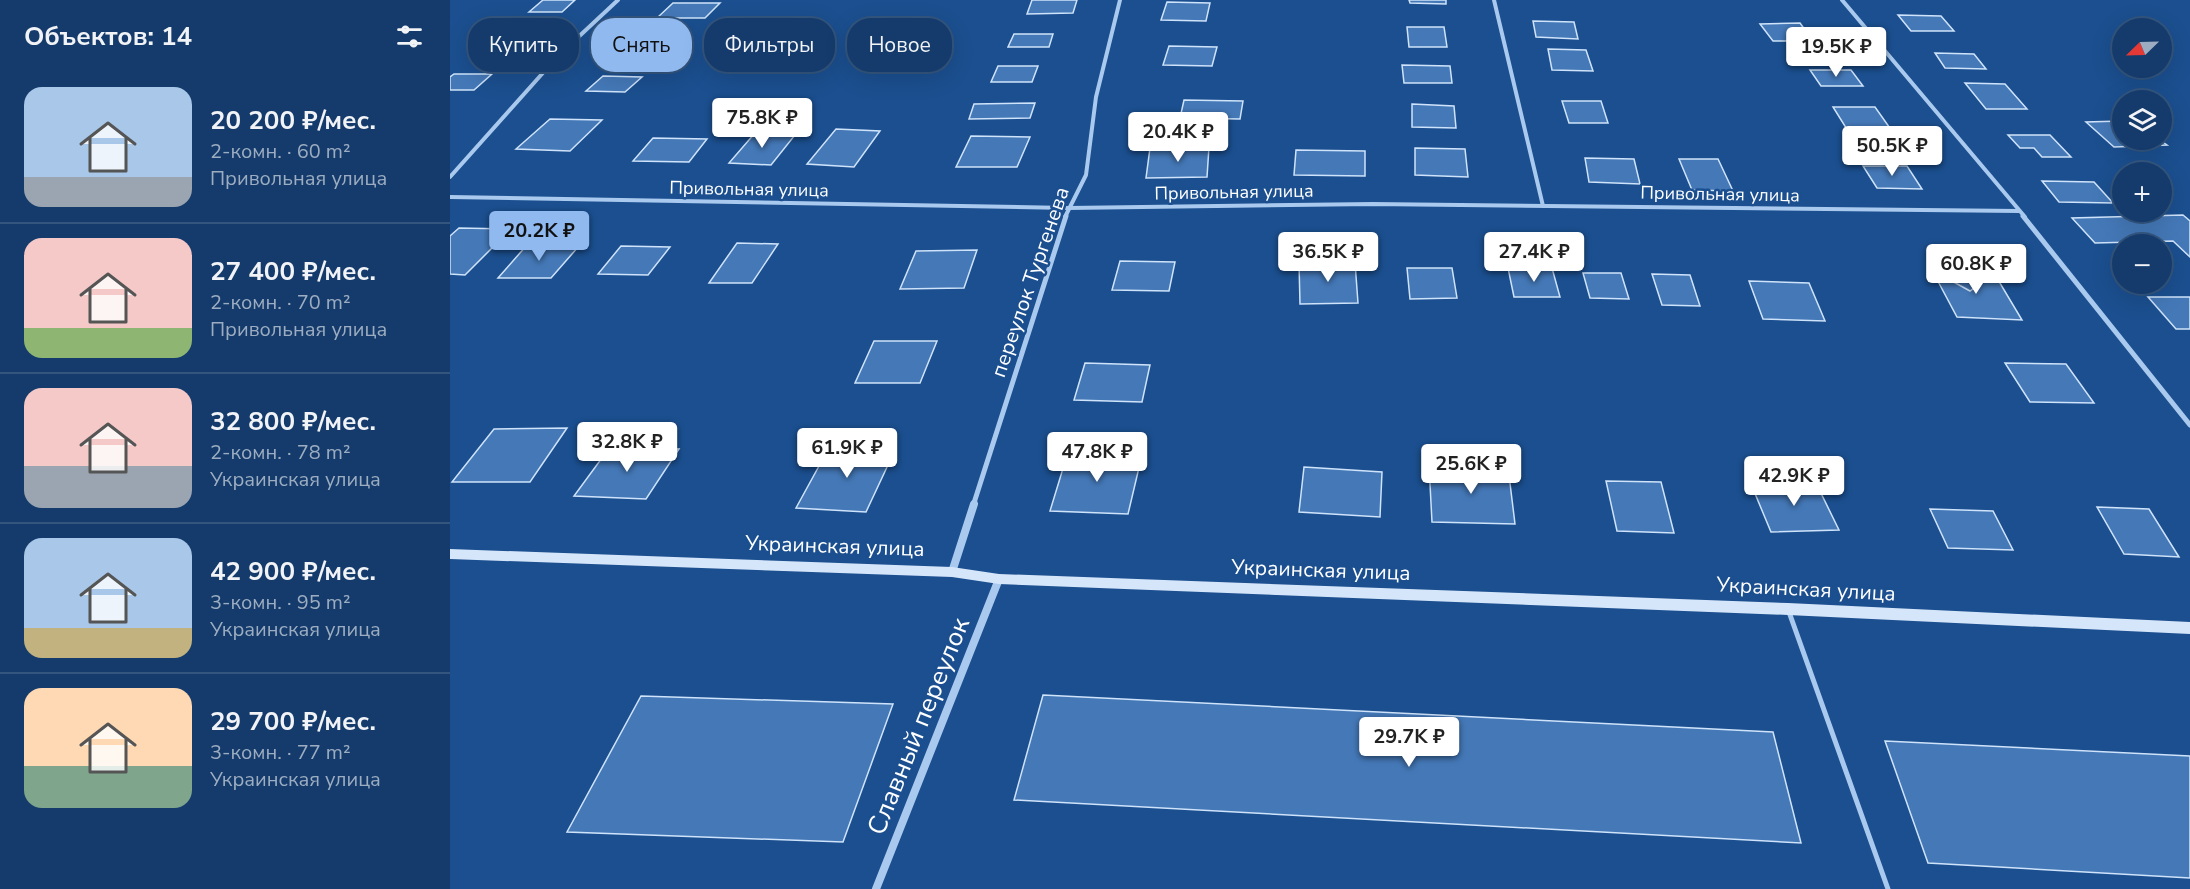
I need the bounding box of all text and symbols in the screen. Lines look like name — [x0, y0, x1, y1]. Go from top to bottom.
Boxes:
chip: Купить — [468, 18, 579, 72]
chip: Снять — [591, 18, 692, 72]
chip: Фильтры — [704, 18, 835, 72]
chip: Новое — [847, 18, 952, 72]
north arrow — [2112, 18, 2172, 78]
map controls — [2112, 18, 2172, 294]
text: Объектов: 14 — [24, 19, 192, 54]
icon: filters — [393, 20, 426, 53]
pin: 19.5K ₽ — [1781, 27, 1891, 78]
text: 19.5K ₽ — [1800, 33, 1872, 60]
button: layers — [2112, 90, 2172, 150]
pin: 75.8K ₽ — [707, 98, 817, 149]
text: 20 200 ₽/мес. — [210, 103, 376, 138]
text: 75.8K ₽ — [726, 104, 798, 131]
icon: home — [72, 111, 144, 183]
pin: 20.4K ₽ — [1123, 112, 1233, 163]
text: 20.4K ₽ — [1142, 118, 1214, 145]
pin: 50.5K ₽ — [1837, 126, 1947, 177]
text: 50.5K ₽ — [1856, 132, 1928, 159]
text: 2-комн. · 60 m² — [210, 138, 351, 165]
button: + — [2112, 162, 2172, 222]
text: Привольная улица — [210, 165, 387, 192]
street label: Привольная улица — [669, 176, 829, 202]
street label: Привольная улица — [1154, 179, 1314, 205]
street label: Привольная улица — [1640, 181, 1800, 207]
street label: переулок Тургенева — [984, 183, 1076, 381]
pin: 20.2K ₽ — [484, 211, 594, 262]
text: 20.2K ₽ — [503, 217, 575, 244]
pin: 36.5K ₽ — [1273, 232, 1383, 283]
pin: 27.4K ₽ — [1479, 232, 1589, 283]
button: − — [2112, 234, 2172, 294]
text: 36.5K ₽ — [1292, 238, 1364, 265]
text: 27.4K ₽ — [1498, 238, 1570, 265]
pin: 60.8K ₽ — [1921, 244, 2031, 295]
text: 60.8K ₽ — [1940, 250, 2012, 277]
text: 27 400 ₽/мес. — [210, 254, 376, 289]
icon: home — [72, 262, 144, 334]
text: 2-комн. · 70 m² — [210, 289, 351, 316]
text: Привольная улица — [210, 316, 387, 343]
text: 32 800 ₽/мес. — [210, 404, 376, 439]
icon: home — [72, 412, 144, 484]
pin: 32.8K ₽ — [572, 422, 682, 473]
text: 32.8K ₽ — [591, 428, 663, 455]
pin: 61.9K ₽ — [792, 428, 902, 479]
pin: 47.8K ₽ — [1042, 432, 1152, 483]
text: 61.9K ₽ — [811, 434, 883, 461]
text: 47.8K ₽ — [1061, 438, 1133, 465]
text: 2-комн. · 78 m² — [210, 439, 351, 466]
pin: 25.6K ₽ — [1416, 444, 1526, 495]
text: 25.6K ₽ — [1435, 450, 1507, 477]
pin: 42.9K ₽ — [1739, 456, 1849, 507]
text: 42.9K ₽ — [1758, 462, 1830, 489]
text: Украинская улица — [210, 466, 381, 493]
street label: Украинская улица — [744, 529, 925, 563]
street label: Украинская улица — [1230, 553, 1411, 587]
text: 42 900 ₽/мес. — [210, 554, 376, 589]
icon: home — [72, 562, 144, 634]
street label: Украинская улица — [1715, 570, 1896, 608]
text: 3-комн. · 95 m² — [210, 589, 351, 616]
street label: Славный переулок — [859, 612, 978, 840]
text: Украинская улица — [210, 616, 381, 643]
text: 29 700 ₽/мес. — [210, 704, 376, 739]
icon: home — [72, 712, 144, 784]
pin: 29.7K ₽ — [1354, 717, 1464, 768]
text: 29.7K ₽ — [1373, 723, 1445, 750]
text: 3-комн. · 77 m² — [210, 739, 351, 766]
text: Украинская улица — [210, 766, 381, 793]

